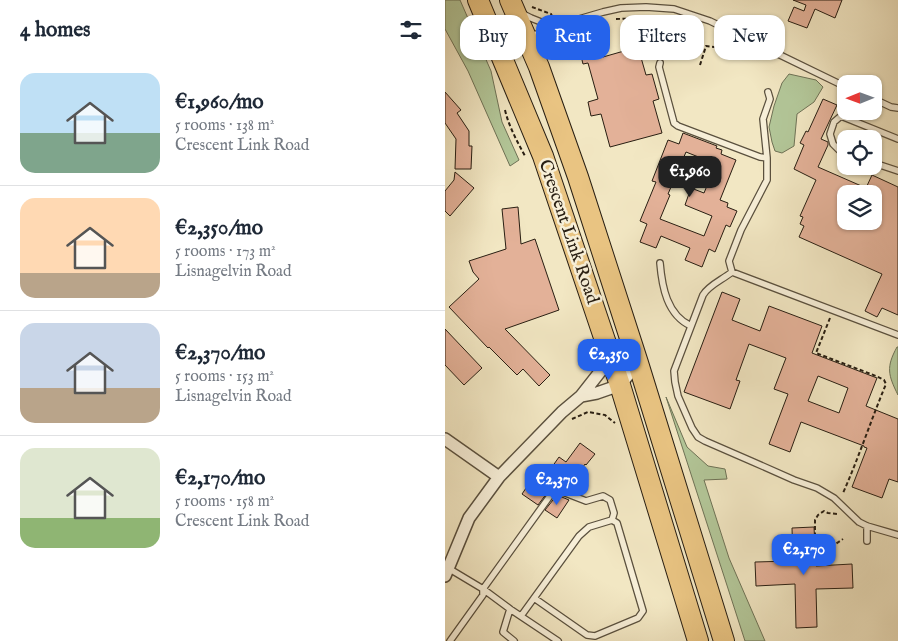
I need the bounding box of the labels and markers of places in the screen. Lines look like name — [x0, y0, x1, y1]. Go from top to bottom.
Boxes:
pin: €1,960 — [649, 156, 731, 198]
pin: €2,350 — [568, 338, 650, 381]
pin: €2,370 — [516, 464, 598, 506]
pin: €2,170 — [763, 534, 845, 576]

